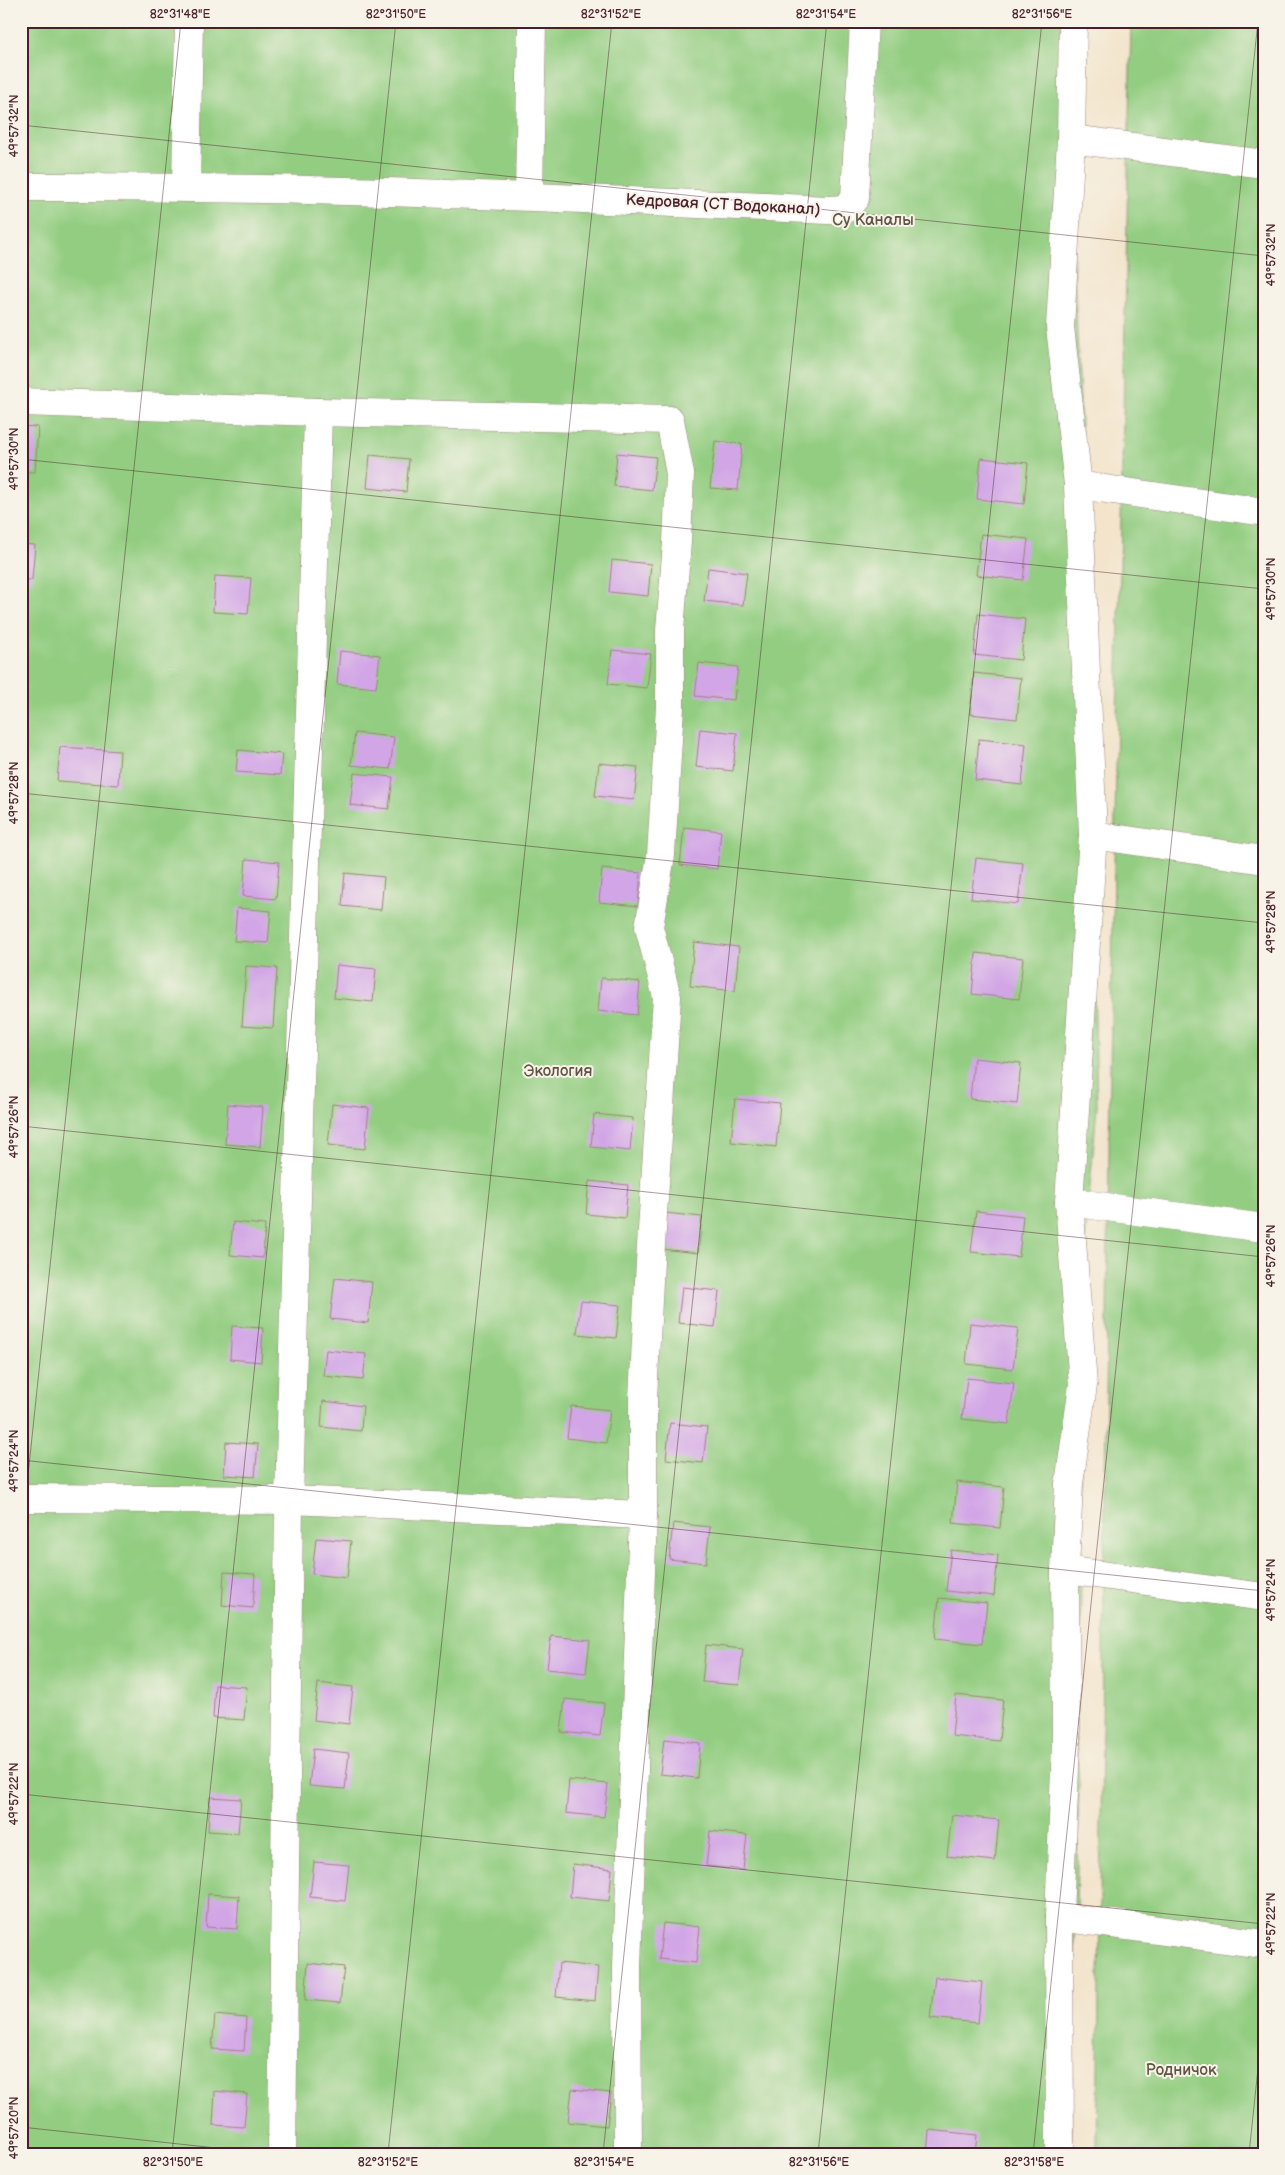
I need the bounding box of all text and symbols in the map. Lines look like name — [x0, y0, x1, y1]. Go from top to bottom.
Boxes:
text: 82°31'48"E — [150, 7, 210, 22]
text: 82°31'50"E — [366, 7, 426, 22]
text: 82°31'52"E — [581, 7, 641, 22]
text: 82°31'54"E — [796, 7, 856, 22]
text: 82°31'56"E — [1012, 7, 1072, 22]
text: 49°57'32"N — [7, 94, 22, 158]
street label: Кедровая (СТ Водоканал) — [625, 190, 821, 220]
park label: Су Каналы — [832, 211, 914, 230]
text: 49°57'32"N — [1264, 223, 1279, 287]
text: 49°57'30"N — [7, 427, 22, 491]
text: 49°57'30"N — [1264, 557, 1279, 621]
text: 49°57'28"N — [7, 762, 22, 824]
text: 49°57'28"N — [1264, 891, 1279, 953]
park label: Экология — [524, 1062, 593, 1081]
text: 49°57'26"N — [7, 1095, 22, 1159]
text: 49°57'26"N — [1264, 1224, 1279, 1288]
text: 49°57'24"N — [7, 1430, 22, 1492]
text: 49°57'24"N — [1264, 1559, 1279, 1621]
text: 49°57'22"N — [7, 1763, 22, 1825]
text: 49°57'22"N — [1264, 1893, 1279, 1955]
park label: Родничок — [1146, 2061, 1217, 2080]
text: 49°57'20"N — [7, 2097, 22, 2159]
text: 82°31'50"E — [143, 2155, 203, 2170]
text: 82°31'52"E — [358, 2155, 418, 2170]
text: 82°31'54"E — [574, 2155, 634, 2170]
text: 82°31'56"E — [789, 2155, 849, 2170]
text: 82°31'58"E — [1004, 2155, 1064, 2170]

